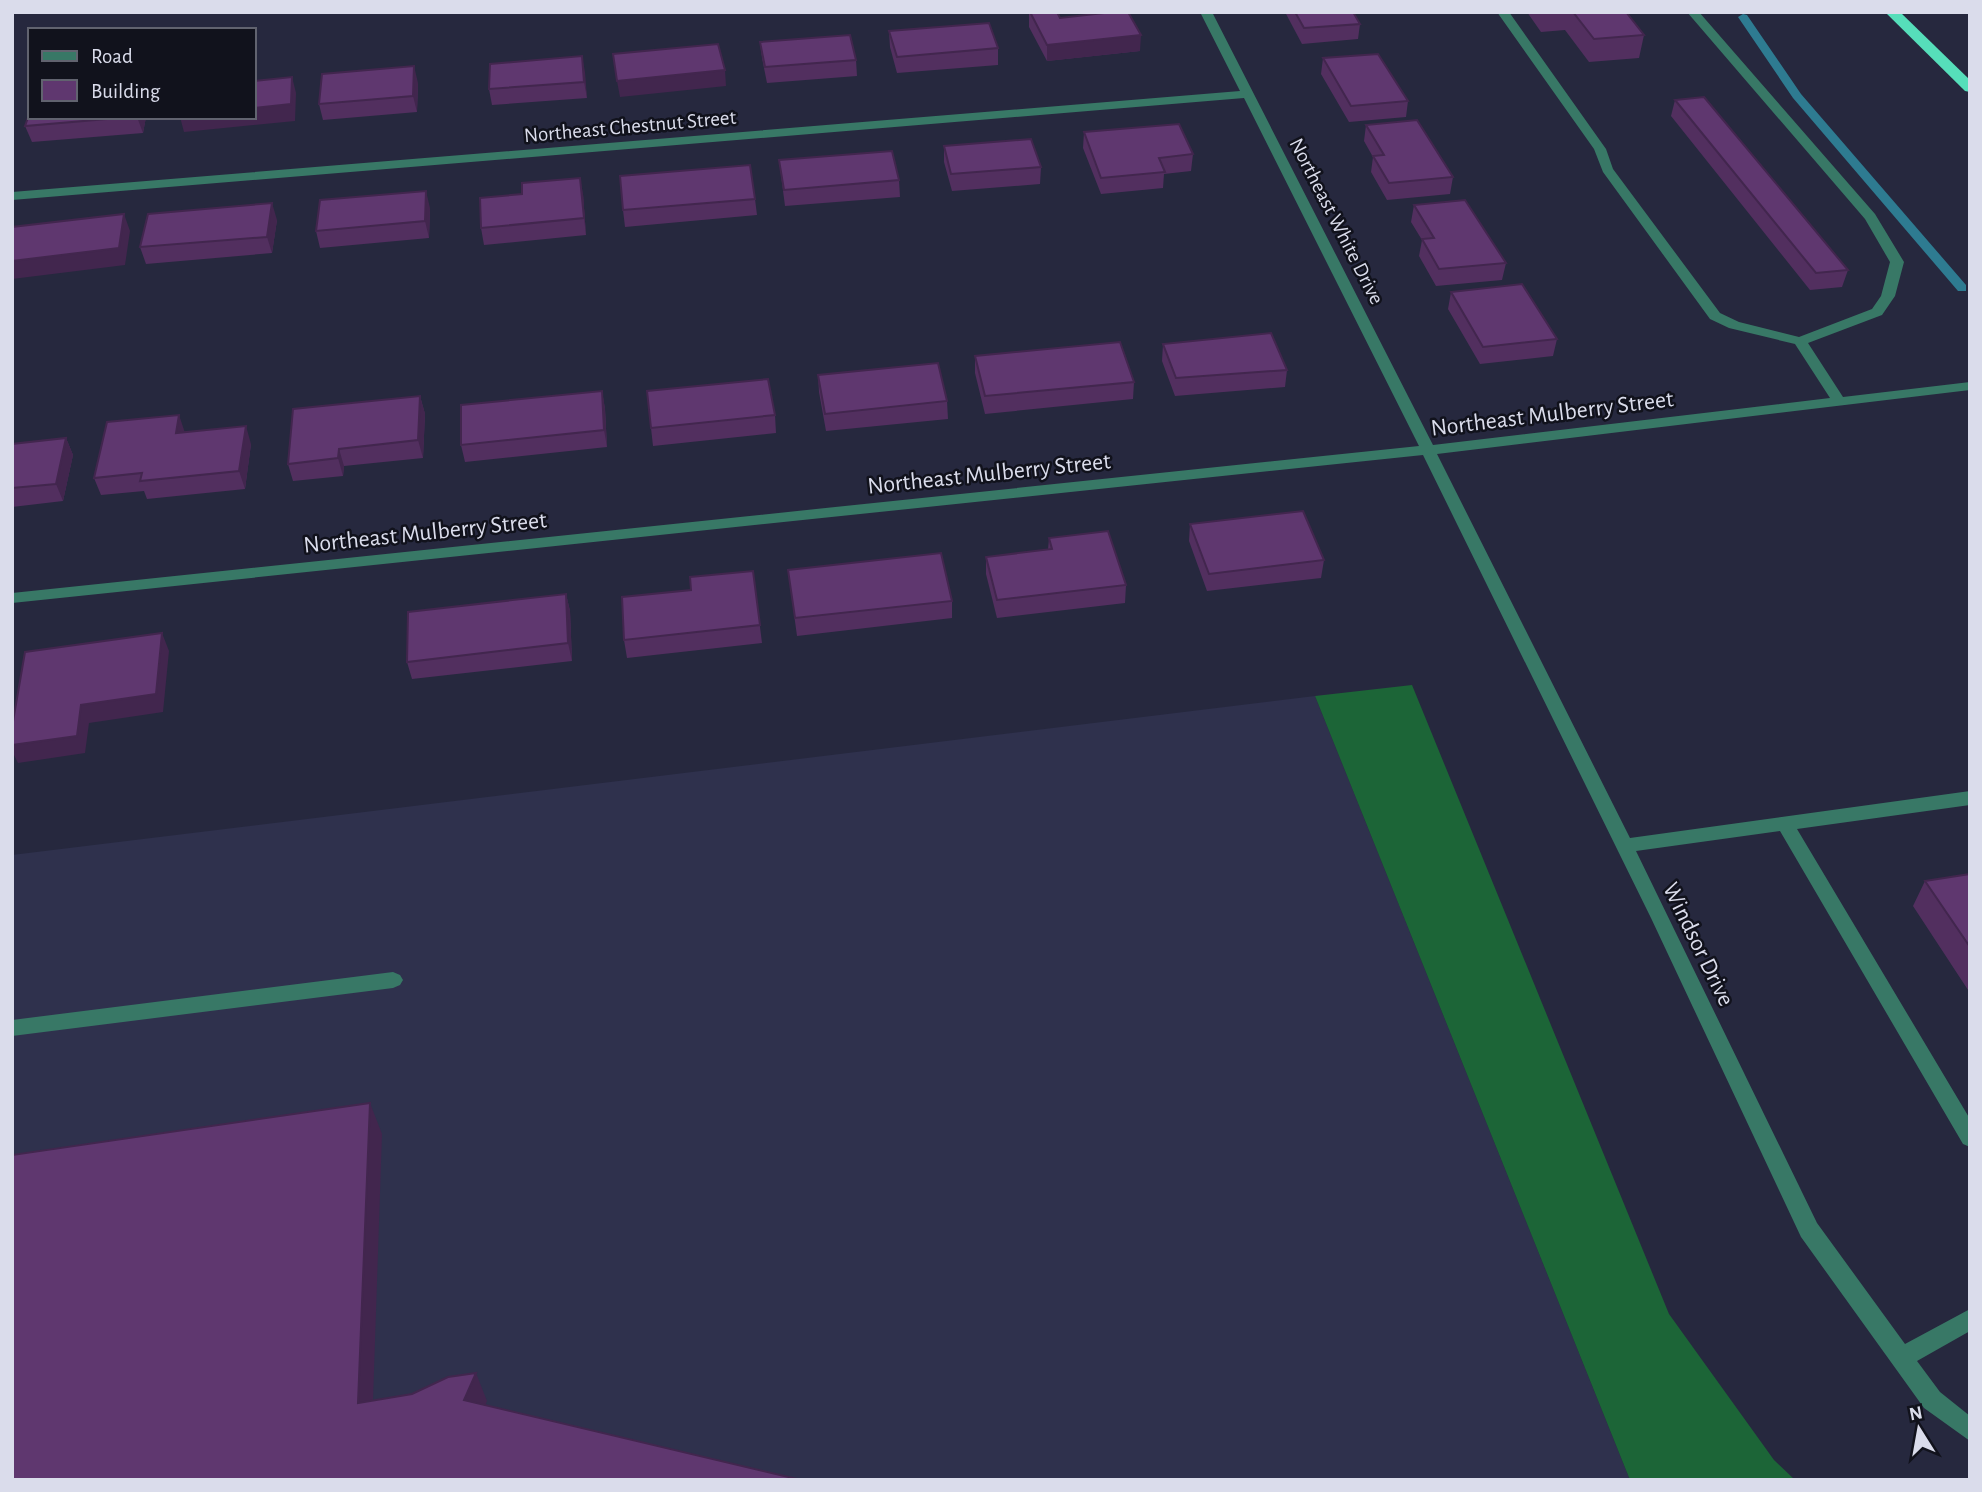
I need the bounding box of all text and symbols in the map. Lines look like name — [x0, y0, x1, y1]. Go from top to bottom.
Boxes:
legend — [28, 28, 256, 119]
text: Road — [91, 46, 133, 67]
text: Building — [91, 81, 161, 102]
street label: Northeast Chestnut Street — [523, 107, 737, 146]
street label: Northeast White Drive — [1286, 135, 1388, 308]
street label: Northeast Mulberry Street — [1429, 387, 1675, 441]
street label: Northeast Mulberry Street — [866, 449, 1112, 499]
street label: Northeast Mulberry Street — [302, 508, 548, 558]
street label: Windsor Drive — [1658, 879, 1738, 1010]
north arrow — [1884, 1394, 1954, 1464]
text: N — [1908, 1403, 1924, 1424]

